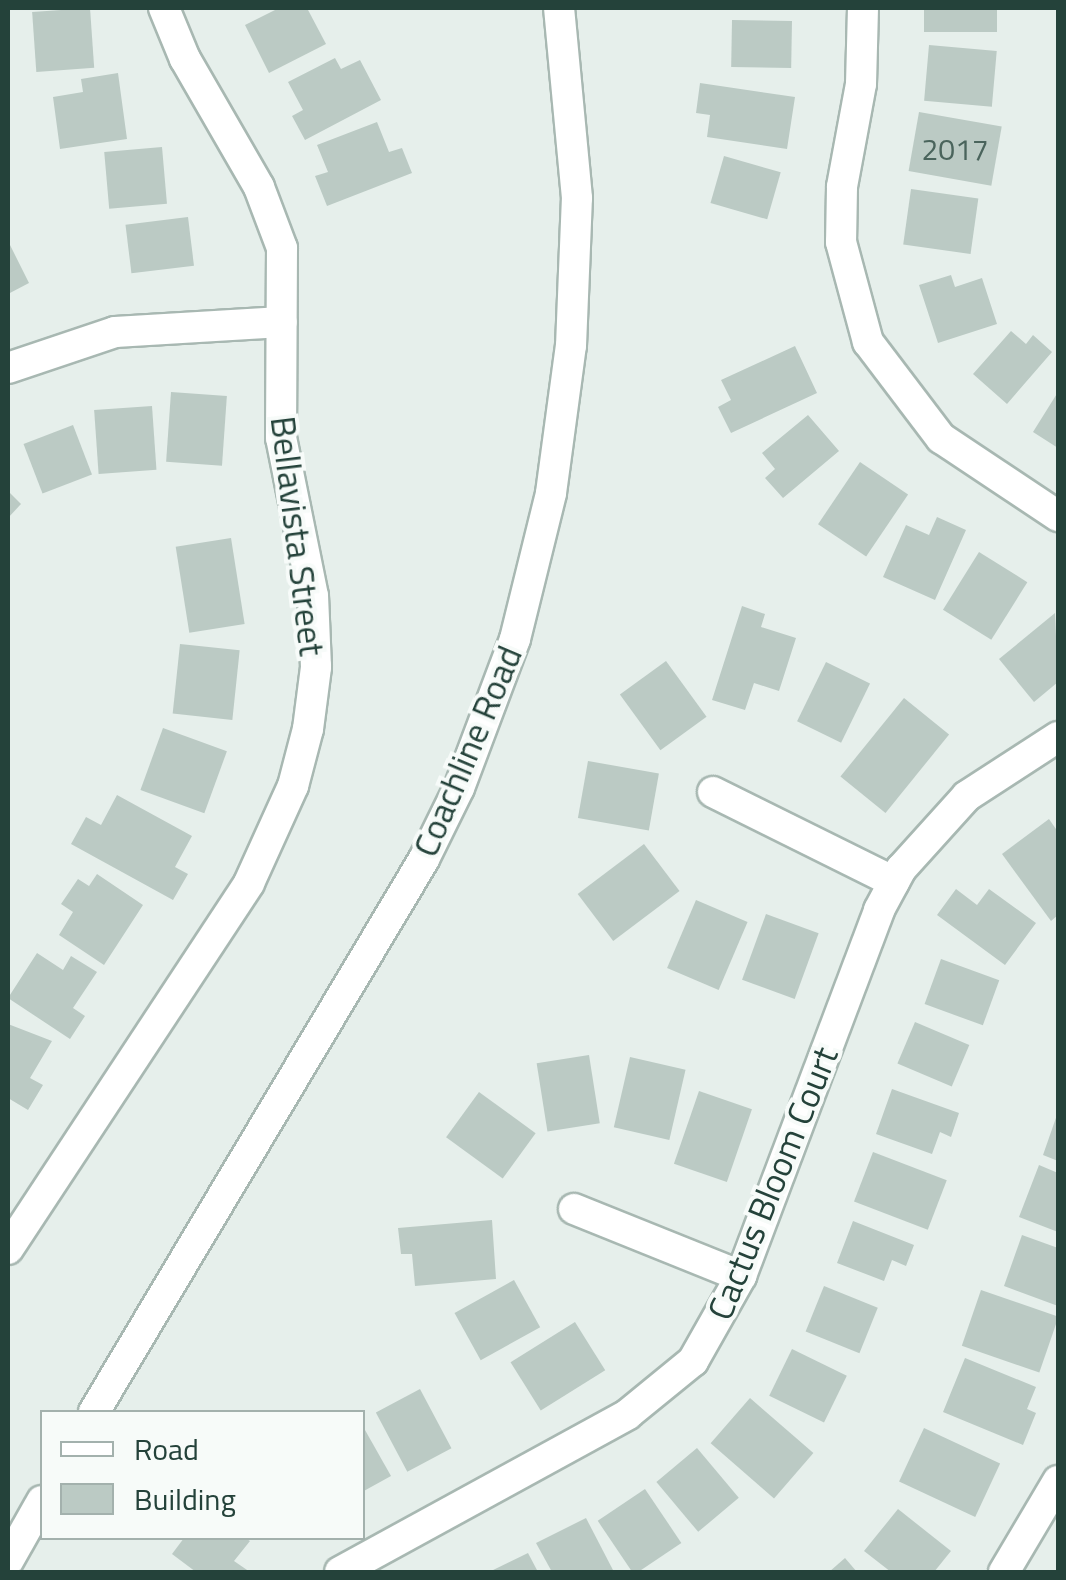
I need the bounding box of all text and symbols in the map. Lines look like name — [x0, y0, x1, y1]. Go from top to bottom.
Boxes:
house number: 2017 — [921, 131, 989, 167]
street label: Bellavista Street — [262, 414, 334, 658]
street label: Coachline Road — [404, 639, 530, 863]
street label: Cactus Bloom Court — [698, 1041, 846, 1325]
legend — [40, 1410, 365, 1540]
text: Road — [134, 1426, 199, 1472]
text: Building — [134, 1476, 236, 1522]

